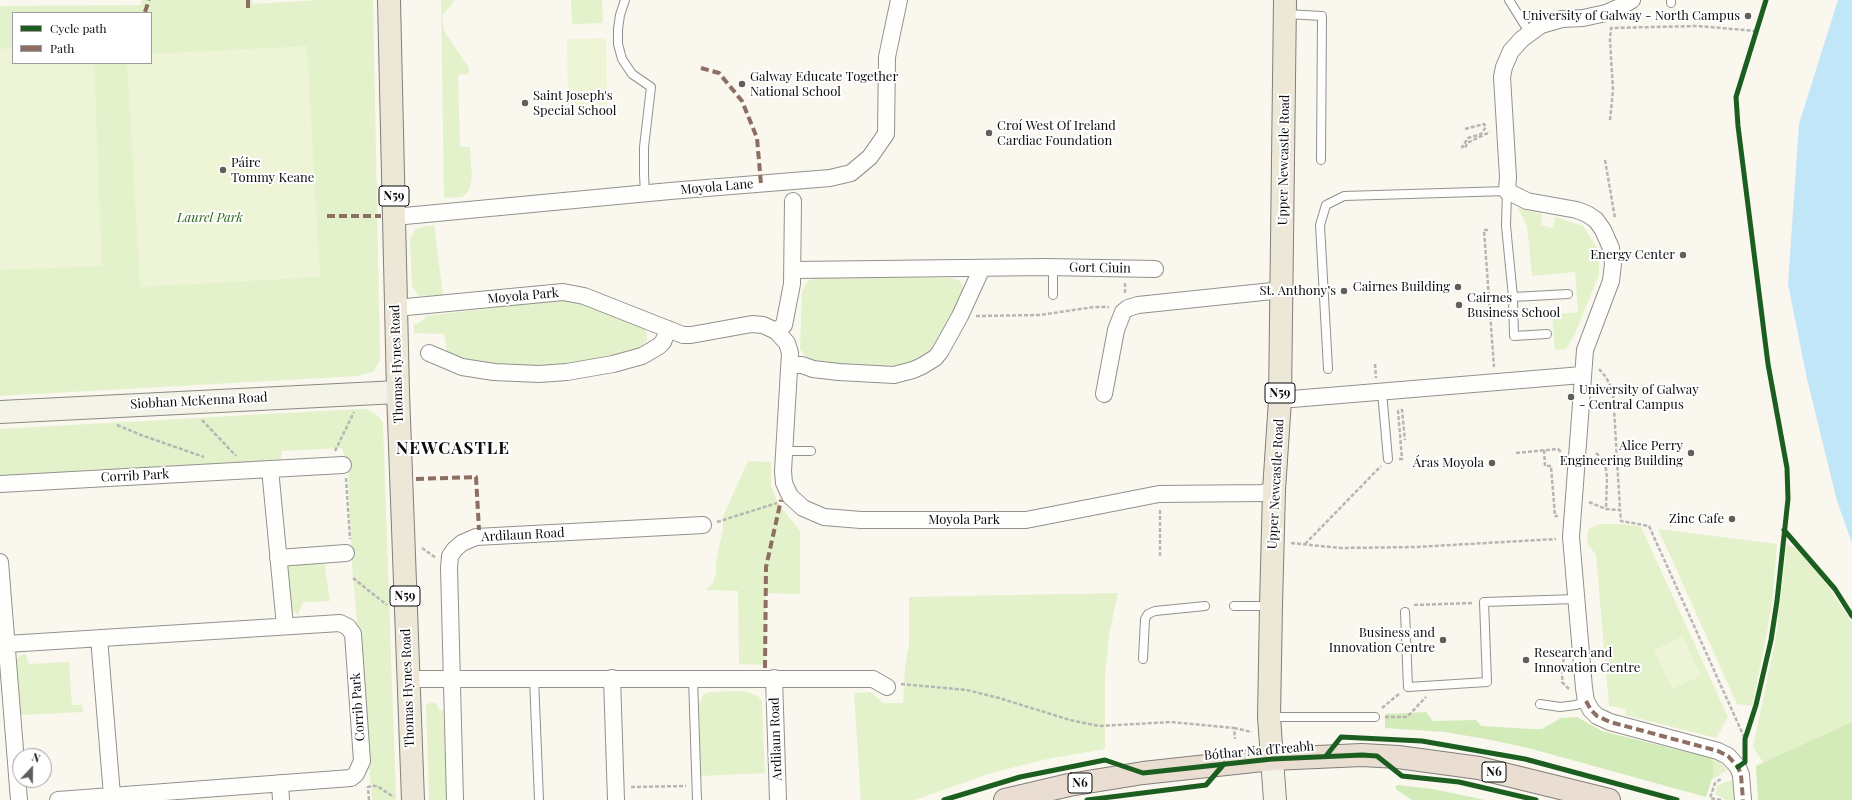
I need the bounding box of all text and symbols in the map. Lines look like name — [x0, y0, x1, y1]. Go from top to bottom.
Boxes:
place label: University of Galway - North Campus — [1522, 8, 1740, 24]
marker: University of Galway - North Campus — [1743, 11, 1753, 21]
legend — [12, 12, 152, 64]
text: Cycle path — [50, 20, 107, 36]
text: Path — [50, 40, 74, 56]
place label: Galway Educate Together National School — [750, 69, 898, 100]
marker: Galway Educate Together National School — [737, 79, 747, 89]
place label: Saint Joseph's Special School — [533, 88, 617, 119]
street label: Upper Newcastle Road — [1275, 94, 1293, 226]
marker: Saint Joseph's Special School — [520, 98, 530, 108]
place label: Croí West Of Ireland Cardiac Foundation — [997, 118, 1116, 149]
marker: Croí West Of Ireland Cardiac Foundation — [984, 128, 994, 138]
place label: Páirc Tommy Keane — [231, 155, 314, 186]
marker: Páirc Tommy Keane — [218, 165, 228, 175]
street label: Moyola Lane — [680, 176, 754, 198]
road number: N59 — [379, 186, 409, 206]
park label: Laurel Park — [177, 210, 243, 226]
place label: Energy Center — [1590, 247, 1675, 263]
marker: Energy Center — [1678, 250, 1688, 260]
street label: Gort Ciuin — [1069, 260, 1131, 276]
place label: Cairnes Building — [1353, 279, 1450, 295]
marker: Cairnes Building — [1453, 282, 1463, 292]
place label: St. Anthony’s — [1260, 283, 1336, 299]
street label: Moyola Park — [487, 285, 559, 307]
marker: St. Anthony’s — [1339, 286, 1349, 296]
place label: Cairnes Business School — [1467, 290, 1560, 321]
marker: Cairnes Business School — [1454, 300, 1464, 310]
street label: Thomas Hynes Road — [387, 304, 407, 424]
place label: University of Galway - Central Campus — [1579, 382, 1699, 413]
road number: N59 — [1265, 383, 1295, 403]
street label: Siobhan McKenna Road — [130, 390, 268, 412]
marker: University of Galway - Central Campus — [1566, 392, 1576, 402]
street label: Upper Newcastle Road — [1265, 418, 1287, 550]
place label: Alice Perry Engineering Building — [1560, 438, 1683, 469]
district label: NEWCASTLE — [396, 439, 510, 459]
marker: Alice Perry Engineering Building — [1686, 448, 1696, 458]
place label: Áras Moyola — [1413, 455, 1484, 471]
marker: Áras Moyola — [1487, 458, 1497, 468]
street label: Corrib Park — [100, 466, 170, 486]
place label: Zinc Cafe — [1669, 511, 1724, 527]
street label: Moyola Park — [928, 512, 1000, 528]
marker: Zinc Cafe — [1727, 514, 1737, 524]
street label: Ardilaun Road — [481, 525, 565, 545]
road number: N59 — [390, 586, 420, 606]
place label: Business and Innovation Centre — [1329, 625, 1435, 656]
street label: Thomas Hynes Road — [398, 628, 418, 748]
marker: Business and Innovation Centre — [1438, 635, 1448, 645]
place label: Research and Innovation Centre — [1534, 645, 1640, 676]
marker: Research and Innovation Centre — [1521, 655, 1531, 665]
street label: Corrib Park — [348, 672, 368, 742]
street label: Ardilaun Road — [767, 697, 785, 781]
street label: Bóthar Na dTreabh — [1203, 738, 1315, 764]
north arrow — [12, 748, 52, 788]
text: N — [30, 749, 43, 766]
road number: N6 — [1482, 762, 1506, 782]
road number: N6 — [1068, 773, 1092, 793]

